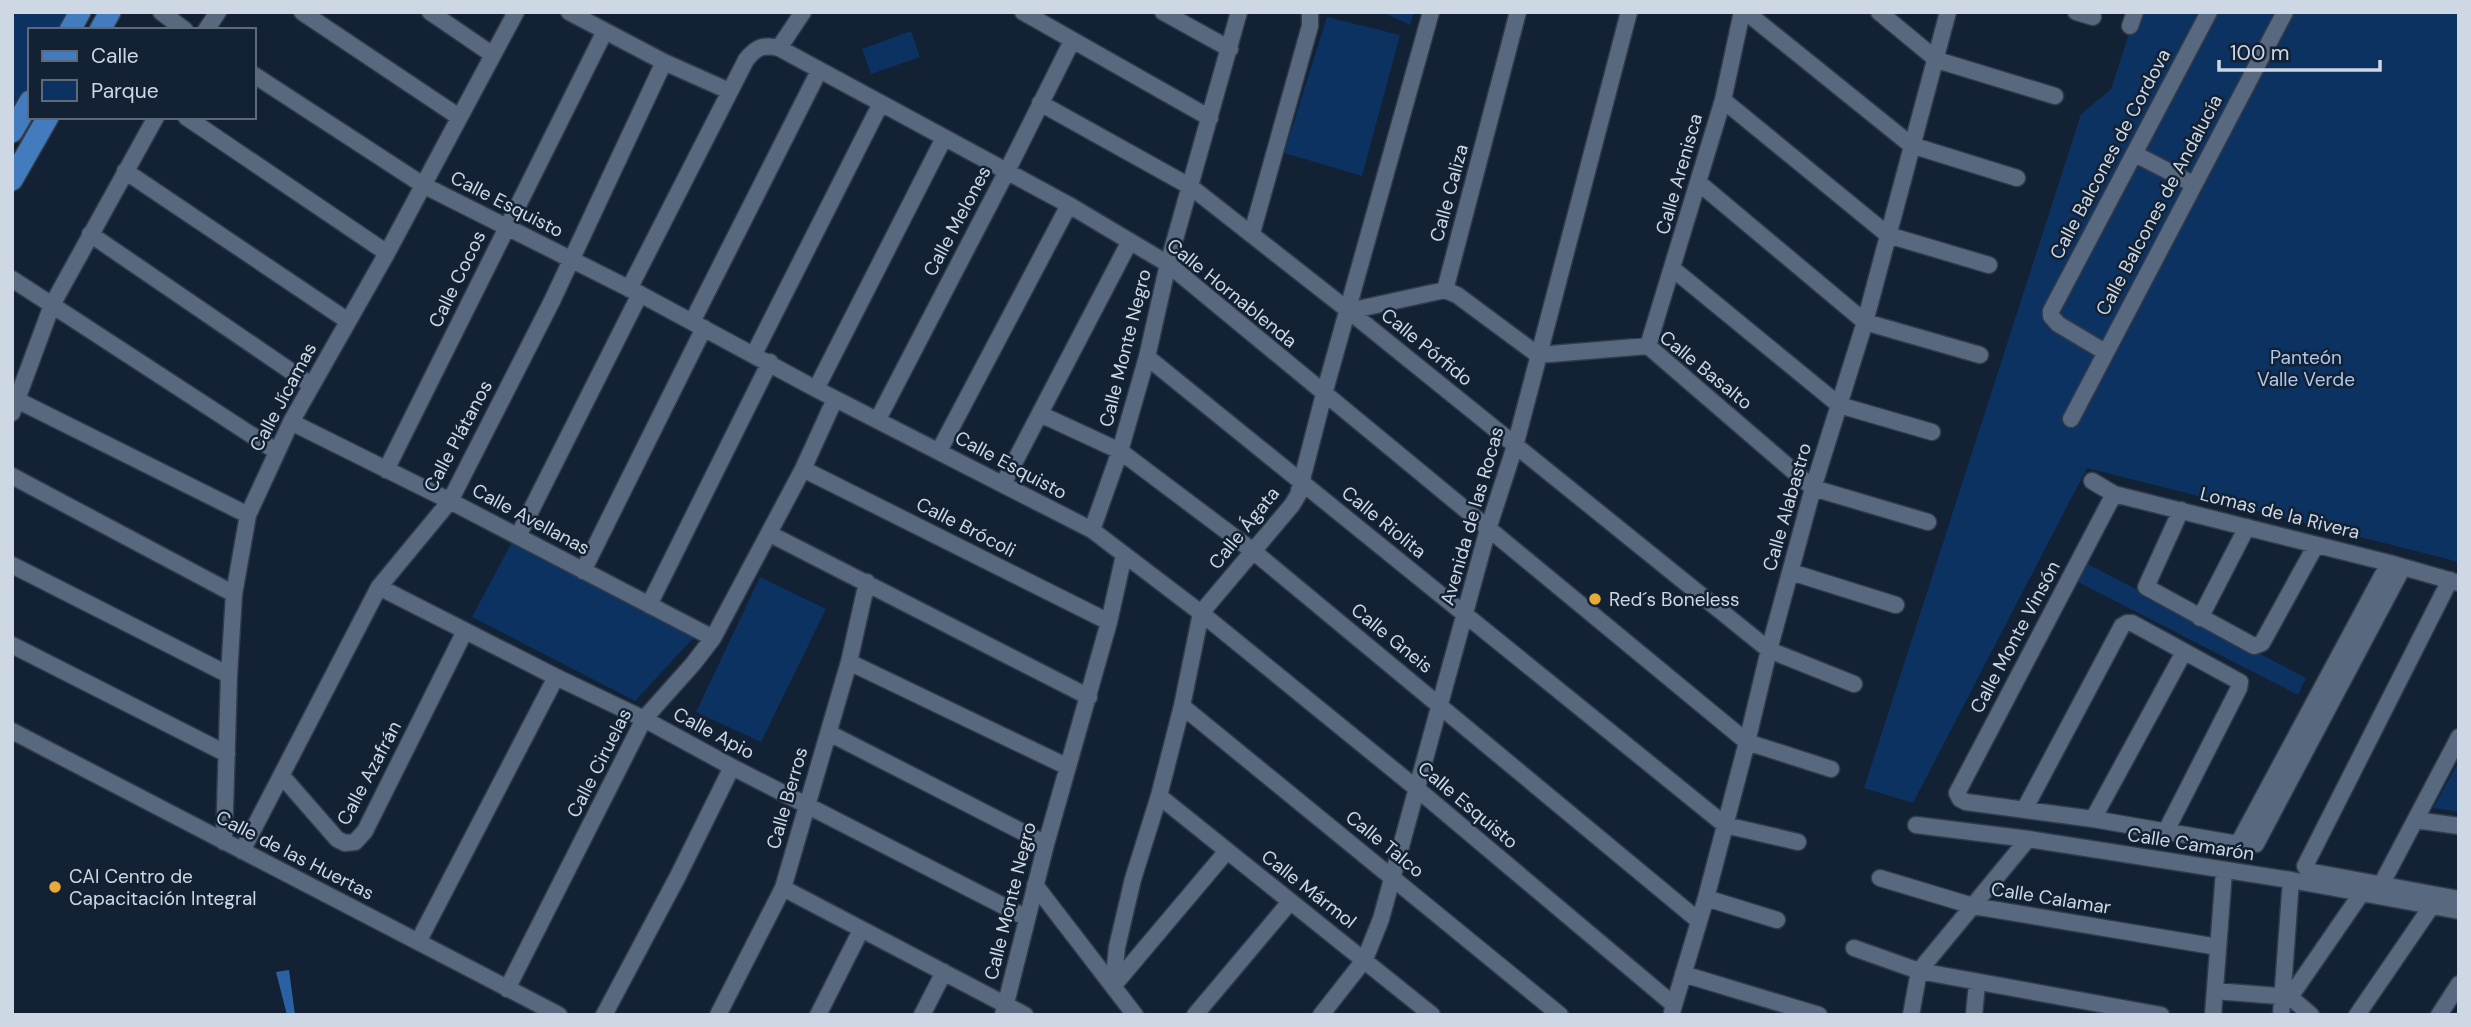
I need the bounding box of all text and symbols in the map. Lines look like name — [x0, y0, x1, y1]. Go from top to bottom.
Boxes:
legend — [28, 28, 256, 119]
scale bar — [2219, 28, 2380, 72]
text: 100 m — [2230, 39, 2290, 67]
text: Calle — [91, 42, 139, 70]
street label: Calle Balcones de Cordova — [2044, 45, 2176, 263]
text: Parque — [91, 77, 159, 105]
street label: Calle Balcones de Andalucía — [2090, 90, 2228, 320]
street label: Calle Arenisca — [1650, 111, 1708, 237]
street label: Calle Caliza — [1424, 141, 1474, 245]
street label: Calle Melones — [917, 161, 997, 281]
street label: Calle Esquisto — [446, 165, 568, 243]
street label: Calle Cocos — [423, 226, 491, 332]
street label: Calle Hornablenda — [1162, 233, 1302, 353]
street label: Calle Monte Negro — [1093, 266, 1157, 430]
street label: Calle Pórfido — [1376, 302, 1478, 392]
street label: Calle Basalto — [1654, 325, 1758, 415]
street label: Calle Jícamas — [244, 338, 322, 456]
park label: Panteón Valle Verde — [2257, 345, 2355, 392]
street label: Calle Plátanos — [418, 376, 498, 496]
street label: Avenida de las Rocas — [1435, 424, 1509, 608]
street label: Calle Esquisto — [951, 425, 1071, 505]
street label: Calle Alabastro — [1757, 440, 1817, 574]
street label: Calle Avellanas — [468, 477, 594, 561]
street label: Calle Riolita — [1337, 480, 1431, 564]
street label: Lomas de la Rivera — [2198, 481, 2362, 545]
street label: Calle Ágata — [1203, 482, 1285, 574]
street label: Calle Brócoli — [912, 491, 1020, 563]
street label: Calle Monte Vinsón — [1964, 556, 2066, 718]
place label: Red´s Boneless — [1609, 587, 1740, 612]
marker: Red´s Boneless — [1587, 591, 1603, 607]
street label: Calle Gneis — [1346, 597, 1438, 679]
street label: Calle Apio — [669, 701, 759, 765]
street label: Calle Ciruelas — [561, 704, 637, 822]
street label: Calle Azafrán — [331, 717, 407, 829]
street label: Calle Berros — [761, 744, 813, 852]
street label: Calle Esquisto — [1413, 756, 1523, 854]
street label: Calle de las Huertas — [212, 804, 378, 906]
street label: Calle Talco — [1341, 805, 1429, 883]
street label: Calle Monte Negro — [978, 819, 1042, 983]
street label: Calle Camarón — [2126, 822, 2256, 866]
street label: Calle Mármol — [1256, 844, 1362, 934]
place label: CAI Centro de Capacitación Integral — [69, 864, 257, 911]
street label: Calle Calamar — [1989, 876, 2113, 920]
marker: CAI Centro de Capacitación Integral — [47, 879, 63, 895]

